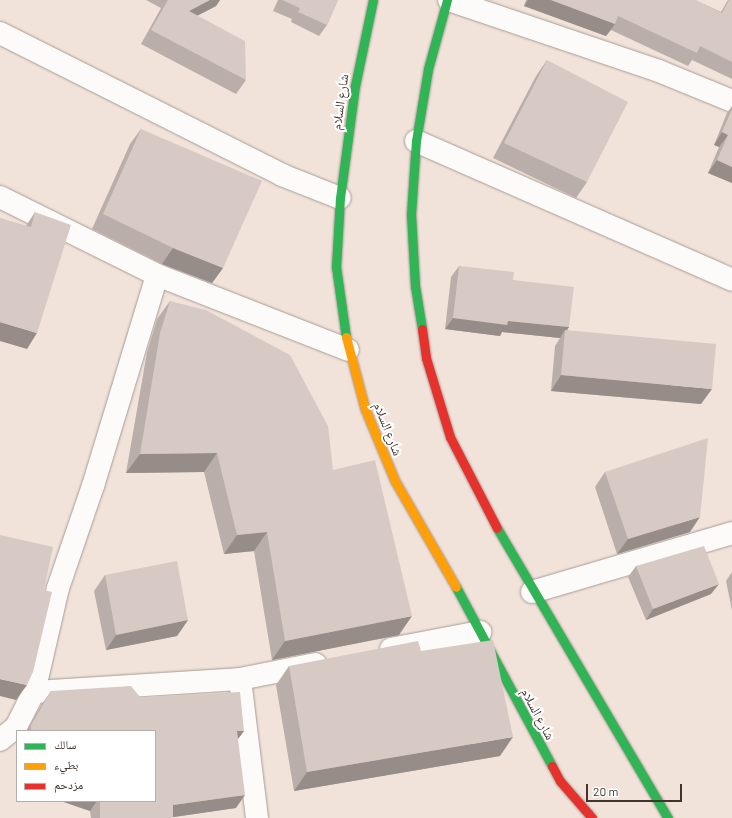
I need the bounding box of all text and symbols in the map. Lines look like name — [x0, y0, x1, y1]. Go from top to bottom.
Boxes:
street label: شارع السلام — [328, 73, 352, 131]
street label: شارع السلام — [370, 400, 406, 458]
street label: شارع السلام — [518, 686, 558, 742]
legend — [16, 730, 156, 802]
text: سالك — [54, 737, 76, 751]
text: بطيء — [54, 757, 78, 771]
scale bar — [588, 776, 684, 802]
text: مزدحم — [54, 777, 83, 791]
text: 20 m — [593, 784, 619, 798]

